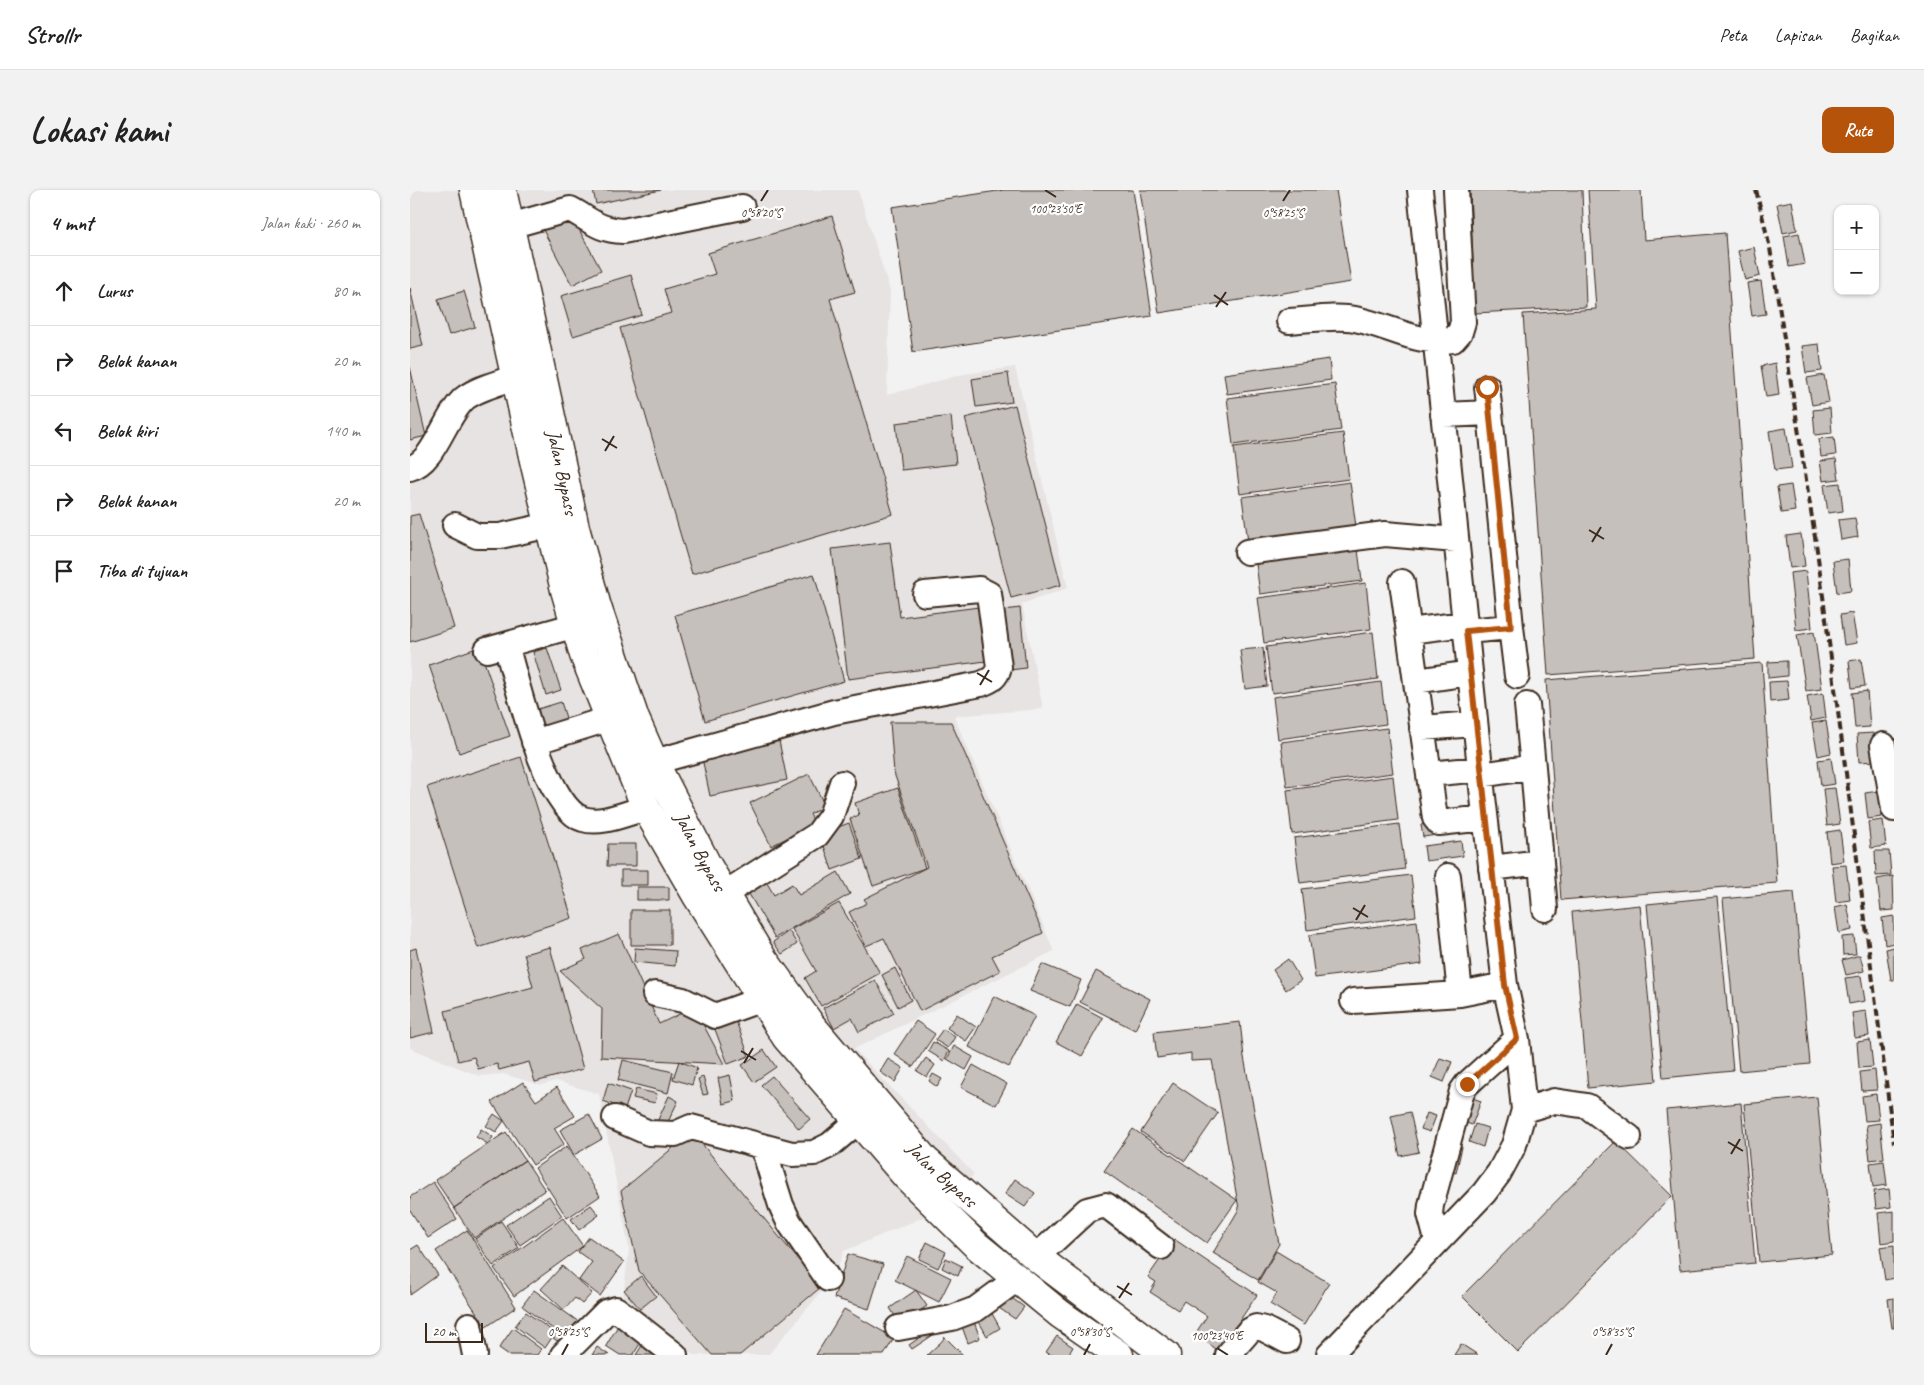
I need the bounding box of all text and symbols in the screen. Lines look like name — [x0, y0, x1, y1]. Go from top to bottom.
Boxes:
text: Strollr — [25, 20, 80, 50]
text: Peta — [1720, 24, 1747, 46]
text: Lapisan — [1775, 24, 1822, 46]
text: Bagikan — [1850, 24, 1899, 46]
button: Rute — [1822, 107, 1894, 153]
text: Lokasi kami — [30, 108, 168, 153]
text: 100°23'50"E — [1030, 201, 1084, 217]
text: 0°58'20"S — [741, 205, 783, 221]
text: 0°58'25"S — [1263, 205, 1305, 221]
map controls — [1834, 205, 1879, 295]
button: + — [1834, 205, 1879, 250]
text: 4 mnt — [50, 210, 93, 236]
text: Jalan kaki · 260 m — [262, 213, 360, 233]
button: − — [1834, 250, 1879, 295]
icon: ahead — [50, 277, 78, 305]
text: Lurus — [97, 279, 132, 303]
text: 80 m — [333, 281, 360, 301]
icon: right — [50, 347, 78, 375]
text: Belok kanan — [97, 349, 176, 373]
text: 20 m — [333, 351, 360, 371]
route start — [1476, 376, 1499, 399]
icon: left — [50, 417, 78, 445]
text: Belok kiri — [97, 419, 157, 443]
text: 140 m — [326, 421, 360, 441]
street label: Jalan Bypass — [541, 427, 585, 519]
icon: right — [50, 487, 78, 515]
text: Belok kanan — [97, 489, 176, 513]
text: 20 m — [333, 491, 360, 511]
icon: arrive — [50, 557, 78, 585]
text: Tiba di tujuan — [97, 559, 187, 583]
street label: Jalan Bypass — [669, 807, 733, 898]
route end — [1456, 1073, 1479, 1096]
street label: Jalan Bypass — [901, 1135, 984, 1214]
scale bar — [425, 1320, 482, 1343]
text: 20 m — [432, 1323, 456, 1340]
text: 0°58'25"S — [548, 1324, 590, 1340]
text: 0°58'30"S — [1070, 1324, 1112, 1340]
text: 0°58'35"S — [1592, 1324, 1634, 1340]
text: 100°23'40"E — [1191, 1328, 1245, 1344]

